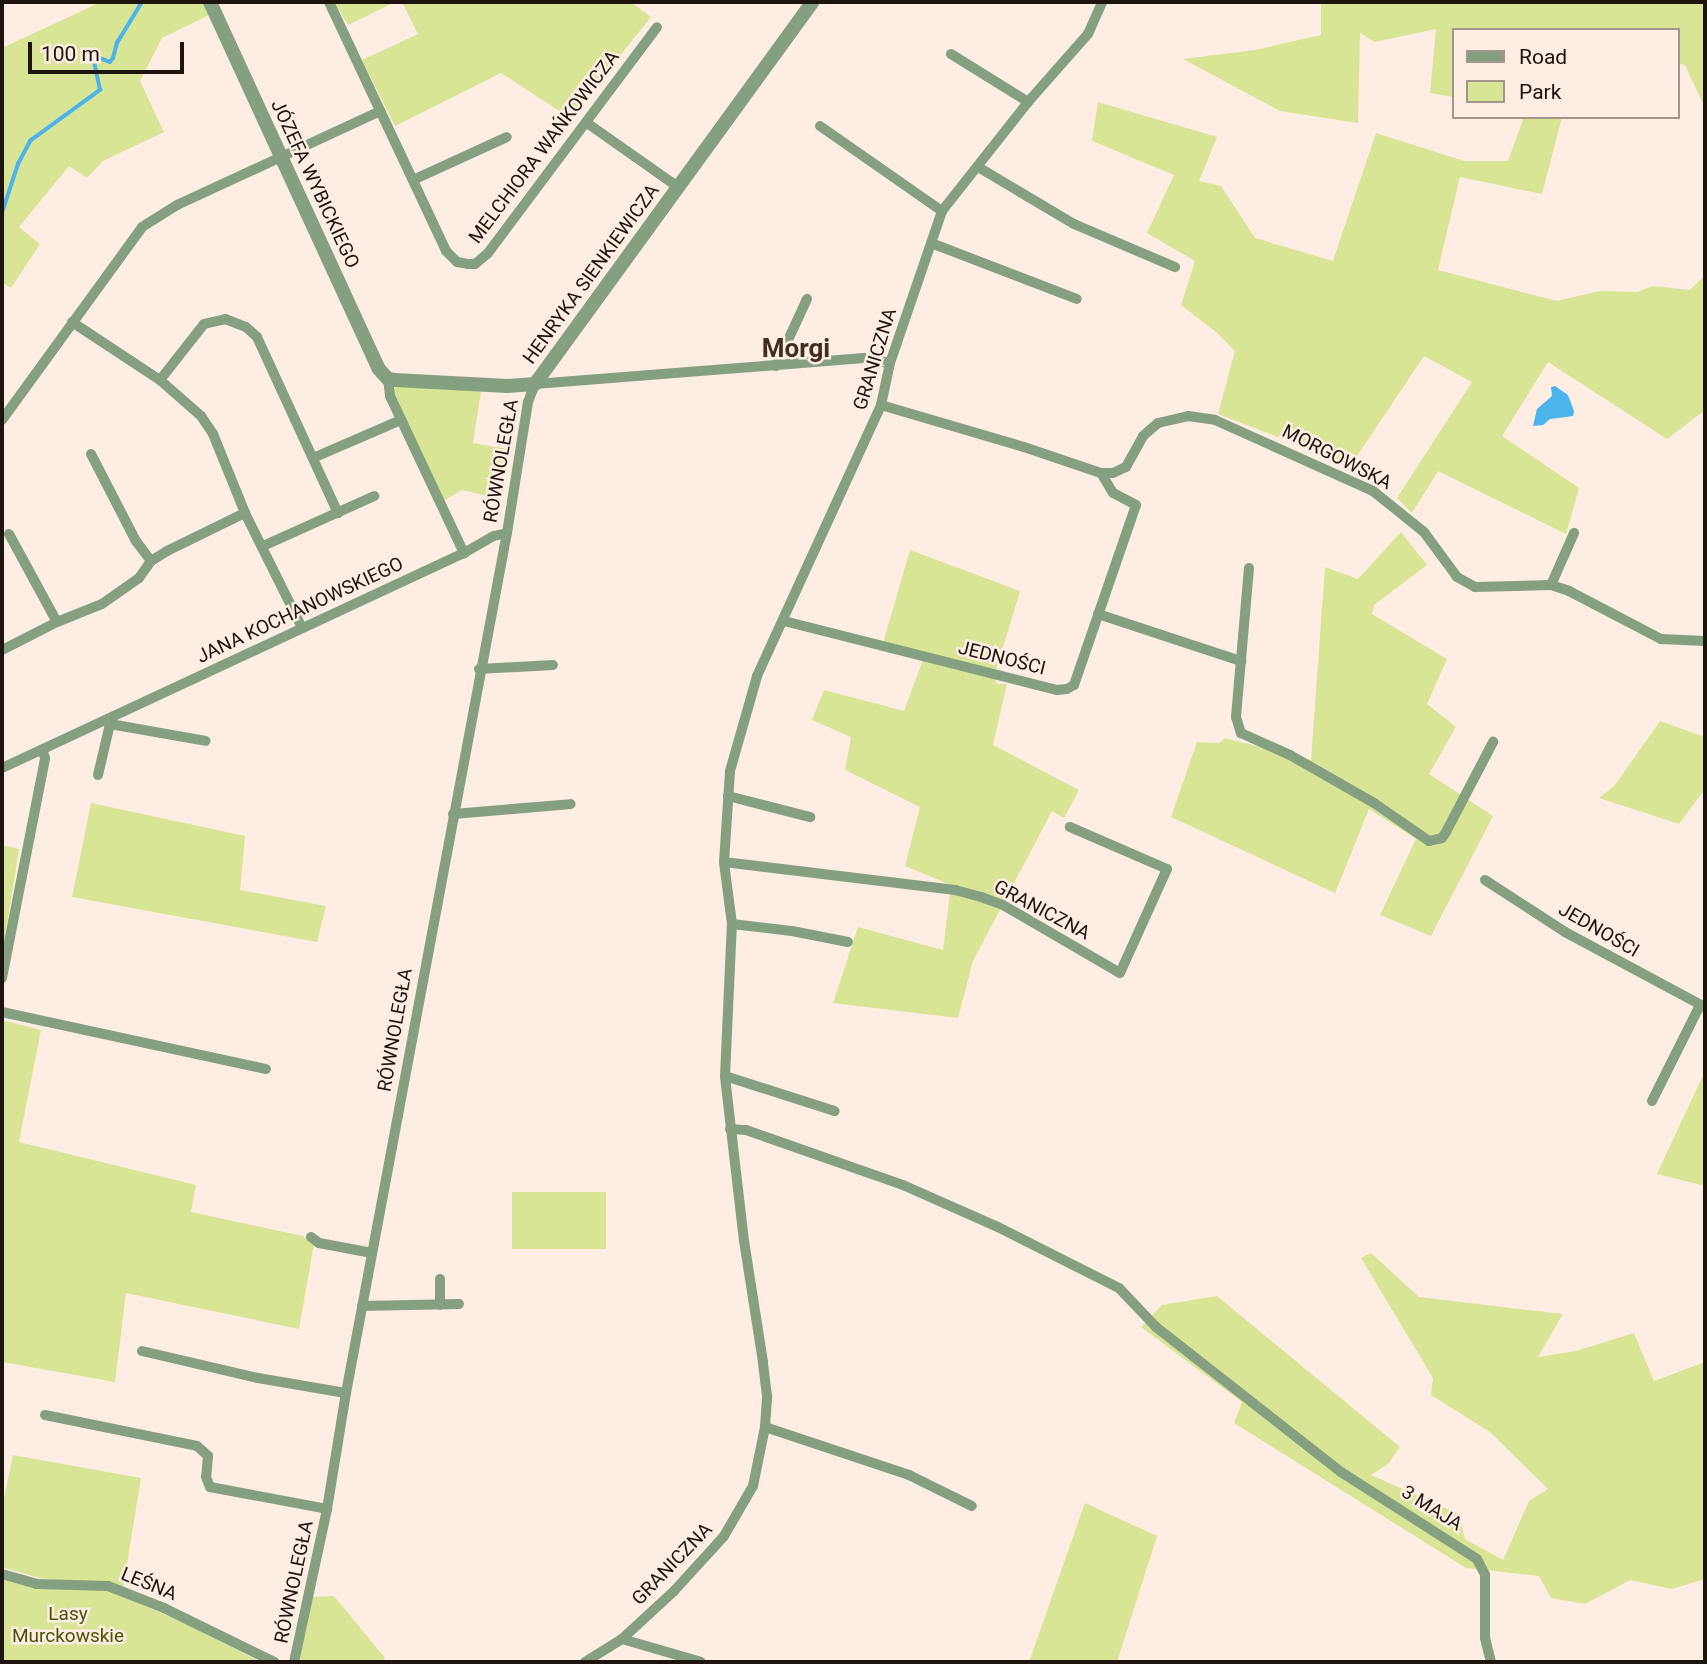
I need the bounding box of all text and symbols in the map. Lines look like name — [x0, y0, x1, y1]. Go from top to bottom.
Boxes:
scale bar — [32, 28, 187, 72]
legend — [1452, 28, 1679, 119]
text: 100 m — [41, 42, 100, 66]
text: Road — [1519, 45, 1567, 69]
street label: MELCHIORA WAŃKOWICZA — [464, 46, 624, 248]
text: Park — [1519, 80, 1561, 104]
street label: JÓZEFA WYBICKIEGO — [266, 96, 364, 272]
street label: HENRYKA SIENKIEWICZA — [518, 180, 664, 368]
street label: GRANICZNA — [849, 305, 901, 413]
district label: Morgi — [762, 333, 830, 365]
street label: RÓWNOLEGŁA — [479, 398, 523, 524]
street label: MORGOWSKA — [1278, 420, 1396, 494]
street label: JANA KOCHANOWSKIEGO — [193, 552, 407, 668]
street label: JEDNOŚCI — [956, 636, 1048, 680]
street label: GRANICZNA — [990, 875, 1094, 945]
street label: JEDNOŚCI — [1555, 898, 1643, 962]
street label: RÓWNOLEGŁA — [373, 967, 417, 1093]
street label: 3 MAJA — [1397, 1481, 1467, 1535]
street label: GRANICZNA — [627, 1518, 717, 1610]
street label: RÓWNOLEGŁA — [270, 1519, 318, 1645]
street label: LEŚNA — [118, 1562, 180, 1606]
park label: Lasy Murckowskie — [12, 1603, 124, 1647]

